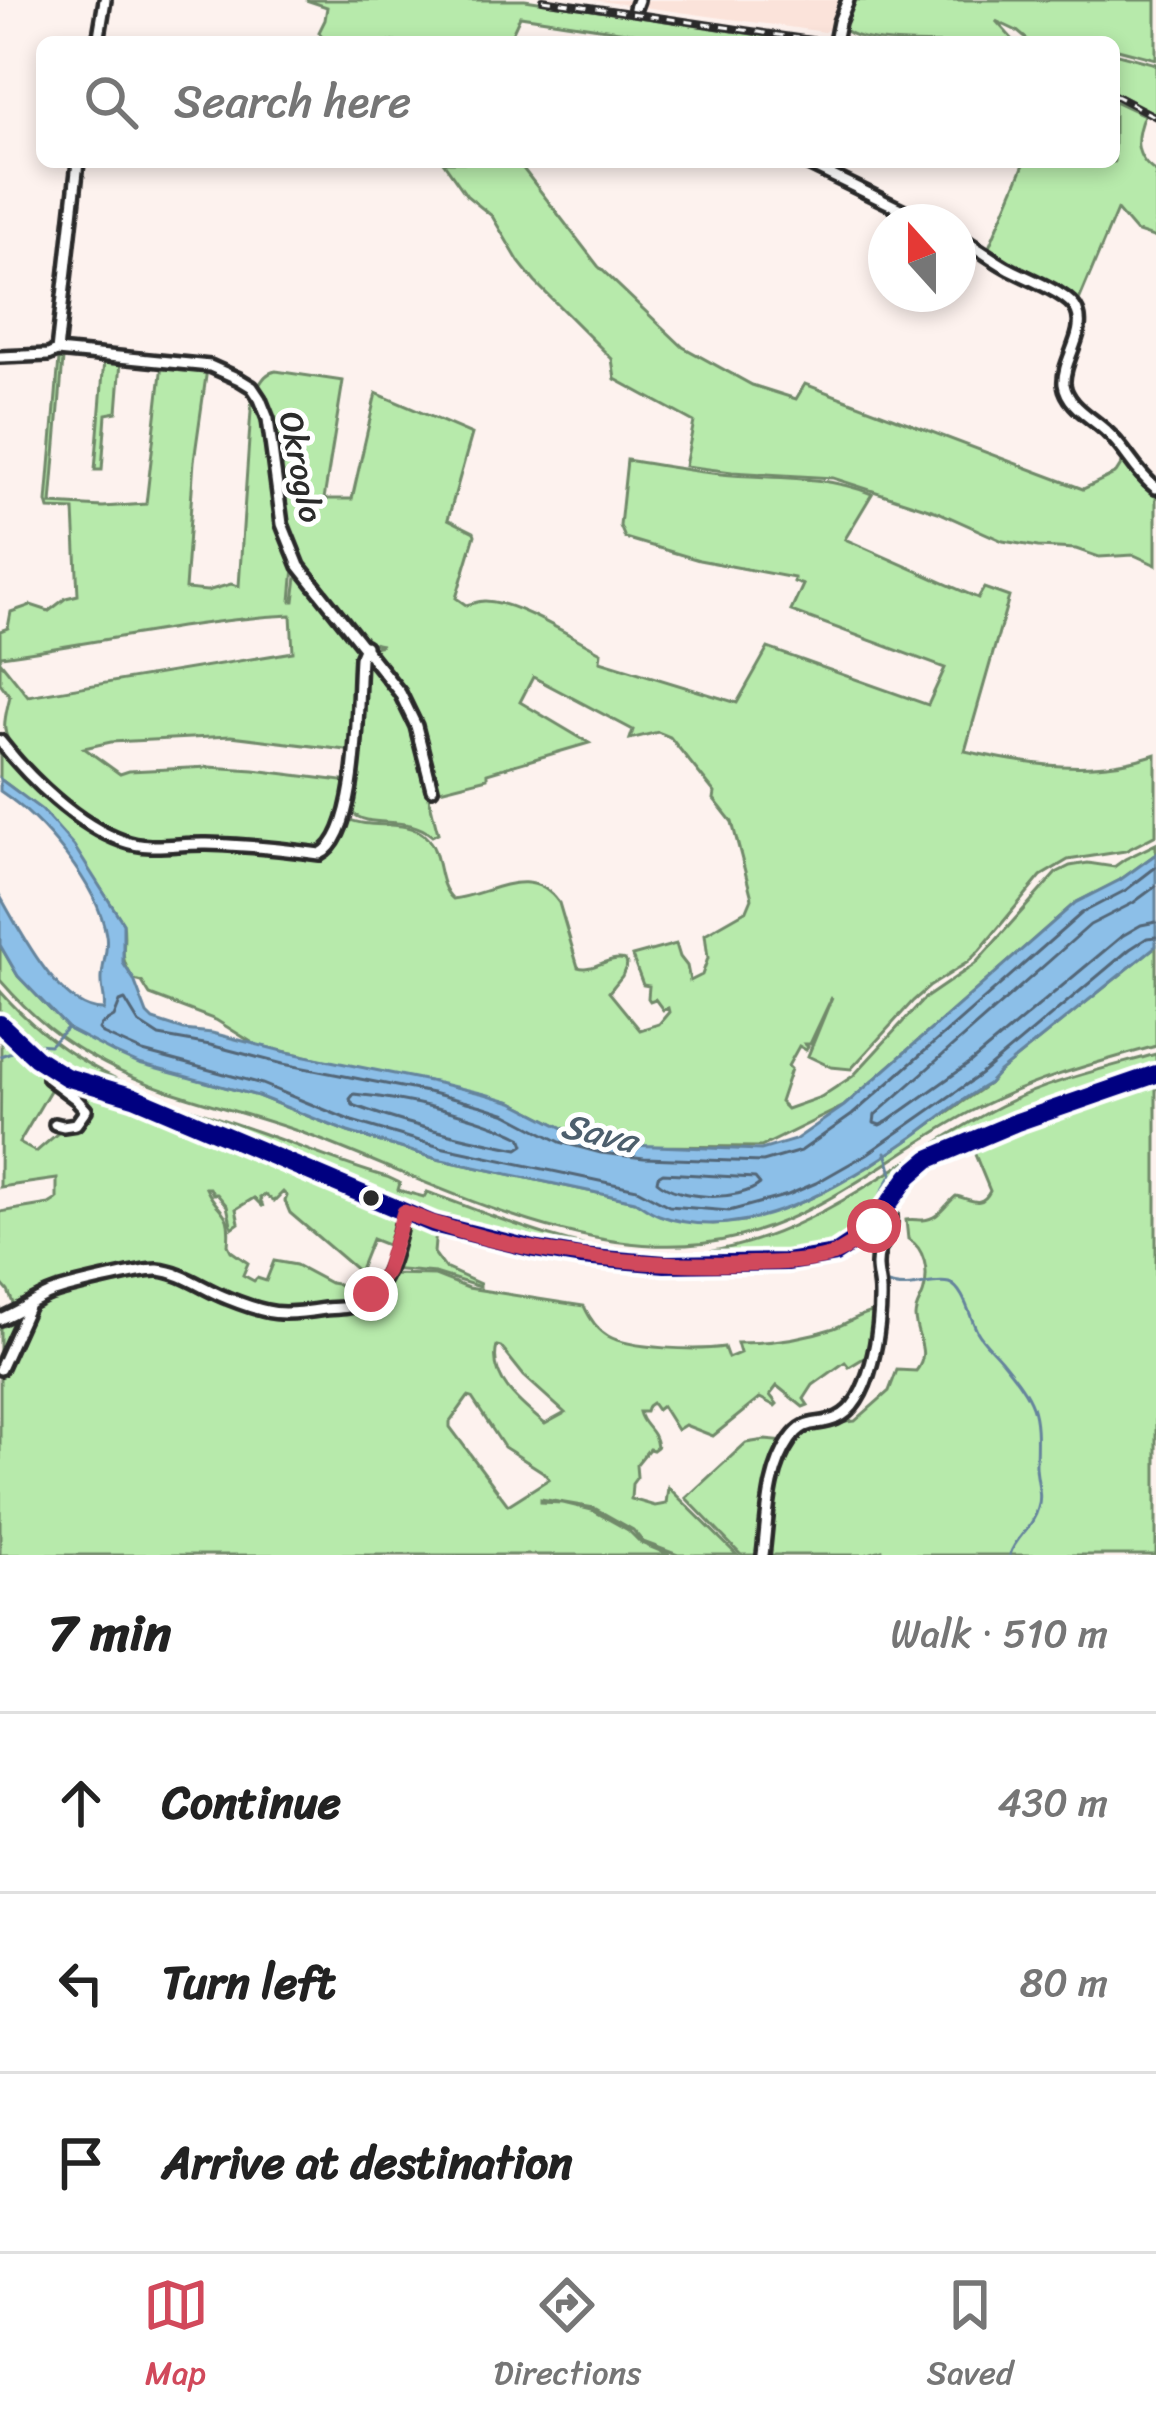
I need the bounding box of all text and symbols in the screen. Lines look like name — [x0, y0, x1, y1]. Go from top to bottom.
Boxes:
search box — [36, 36, 1120, 168]
text: Search here — [174, 62, 411, 142]
icon: search — [78, 69, 144, 135]
north arrow — [868, 204, 976, 312]
street label: Okroglo — [262, 406, 340, 528]
water label: Sava — [555, 1093, 647, 1174]
unlabelled marker — [360, 1187, 382, 1209]
route start — [847, 1199, 901, 1253]
route end — [344, 1267, 398, 1321]
text: 7 min — [48, 1588, 171, 1678]
text: Walk · 510 m — [890, 1599, 1108, 1668]
text: Continue — [162, 1763, 341, 1843]
text: 430 m — [997, 1768, 1108, 1837]
icon: ahead — [48, 1770, 114, 1836]
text: Turn left — [162, 1943, 335, 2023]
text: 80 m — [1020, 1948, 1108, 2017]
icon: left — [48, 1950, 114, 2016]
text: Arrive at destination — [162, 2123, 572, 2203]
icon: arrive — [48, 2130, 114, 2196]
tab: Map — [143, 2272, 209, 2402]
tab: Directions — [494, 2272, 641, 2402]
tab: Saved — [926, 2272, 1013, 2402]

